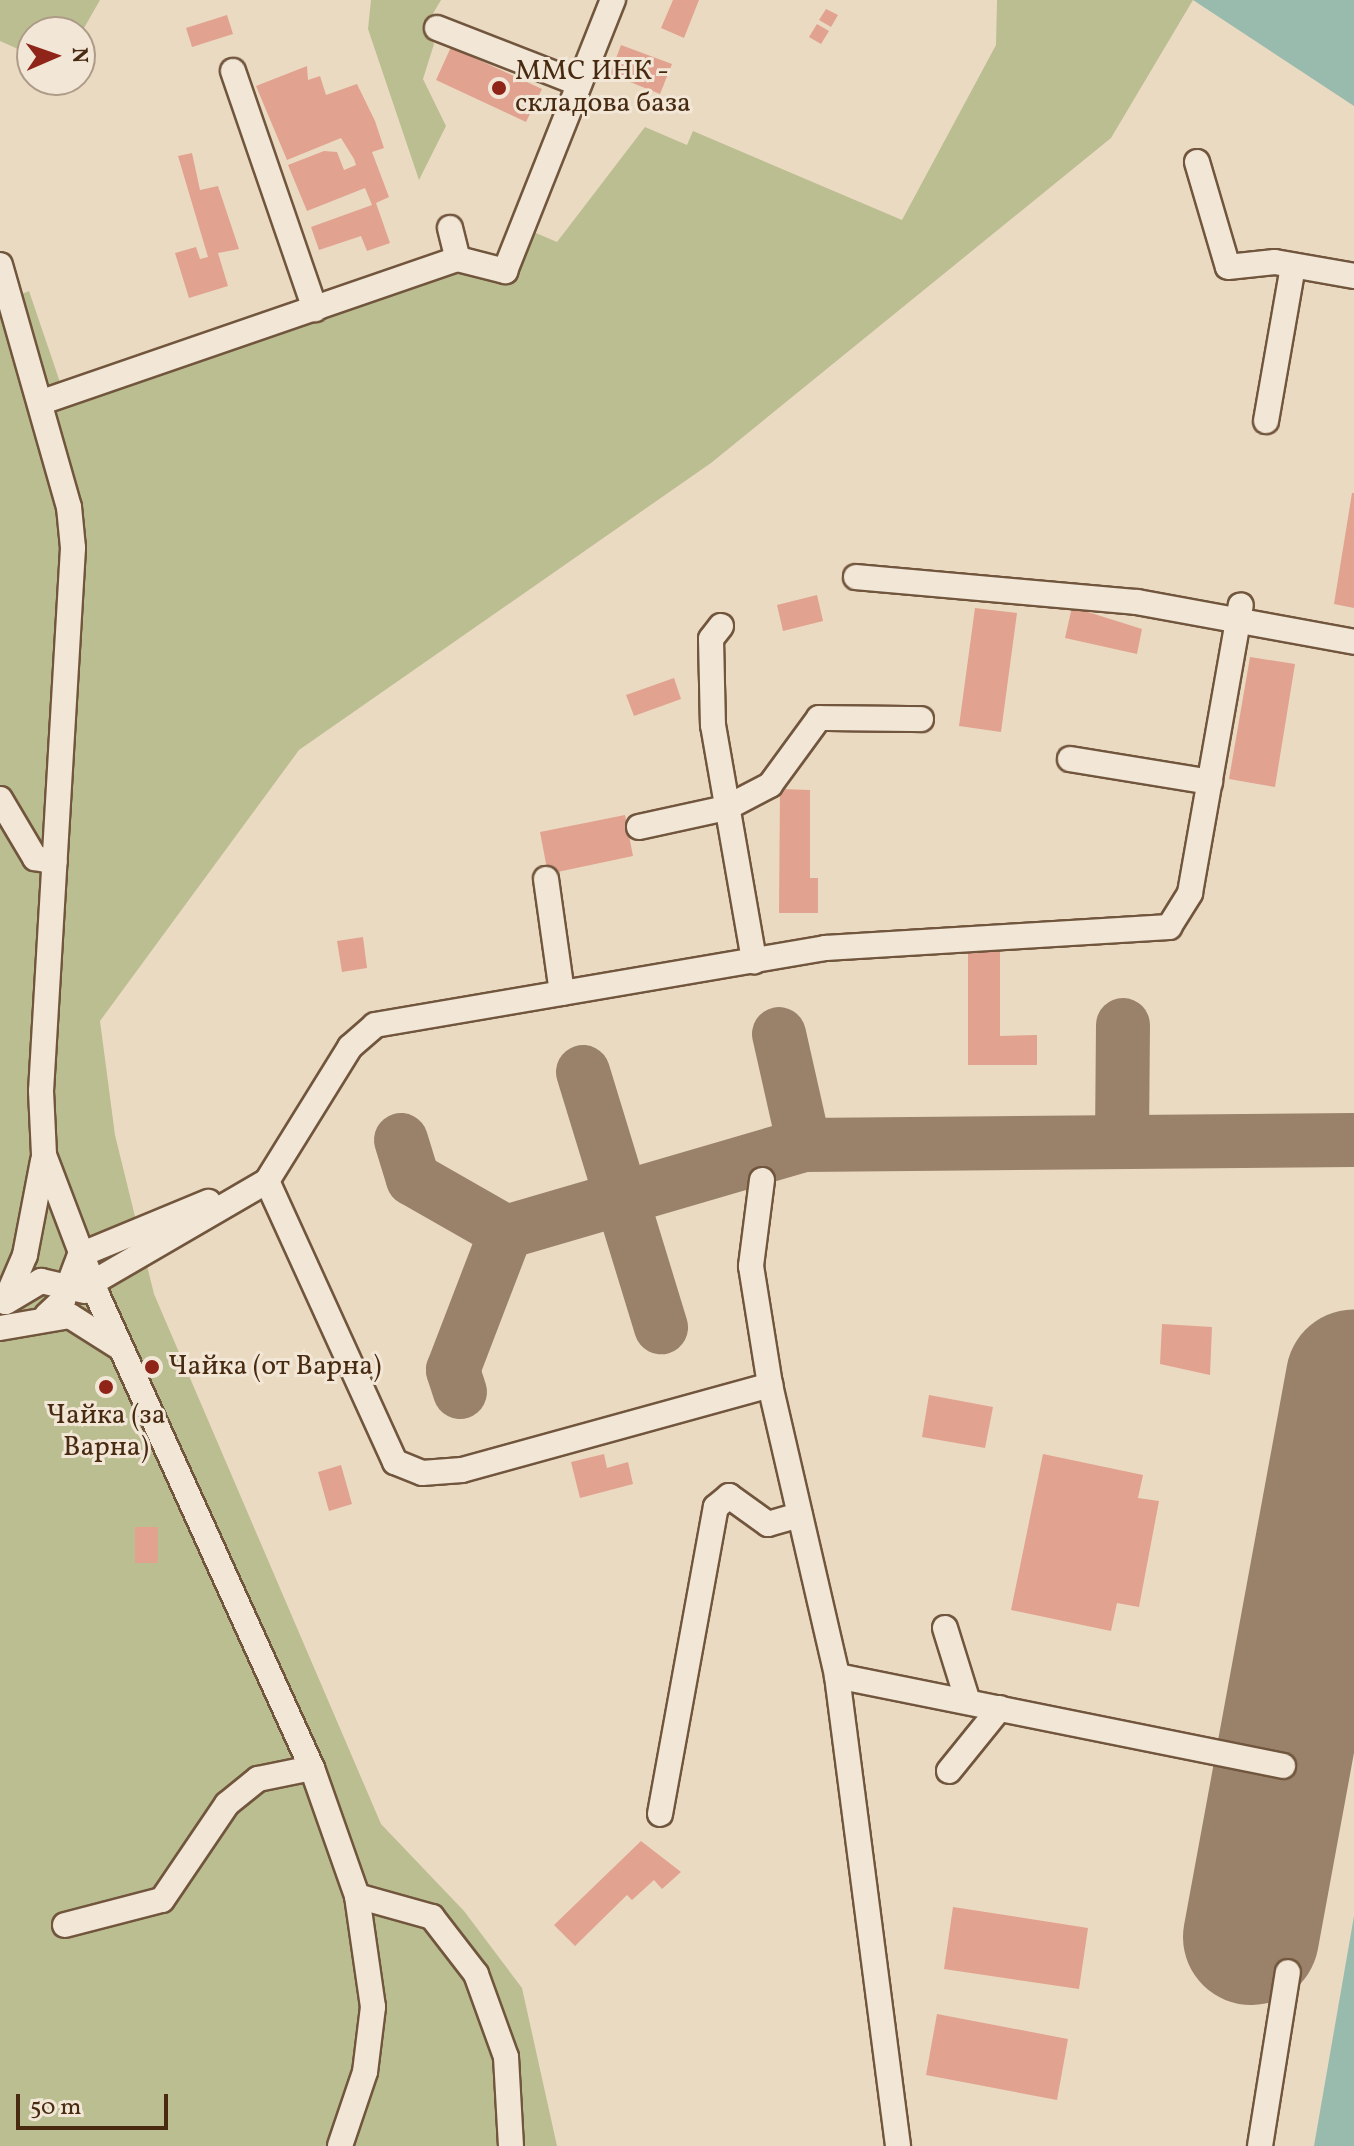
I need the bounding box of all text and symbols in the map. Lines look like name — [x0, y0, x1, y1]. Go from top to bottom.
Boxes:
north arrow — [16, 16, 96, 96]
text: N — [63, 47, 94, 64]
place label: ММС ИНК - складова база — [515, 55, 691, 121]
marker: ММС ИНК - складова база — [490, 79, 508, 97]
place label: Чайка (от Варна) — [168, 1350, 381, 1384]
marker: Чайка (от Варна) — [143, 1358, 161, 1376]
marker: Чайка (за Варна) — [97, 1378, 115, 1396]
place label: Чайка (за Варна) — [46, 1399, 166, 1465]
scale bar — [20, 2078, 172, 2128]
text: 50 m — [30, 2091, 82, 2125]

